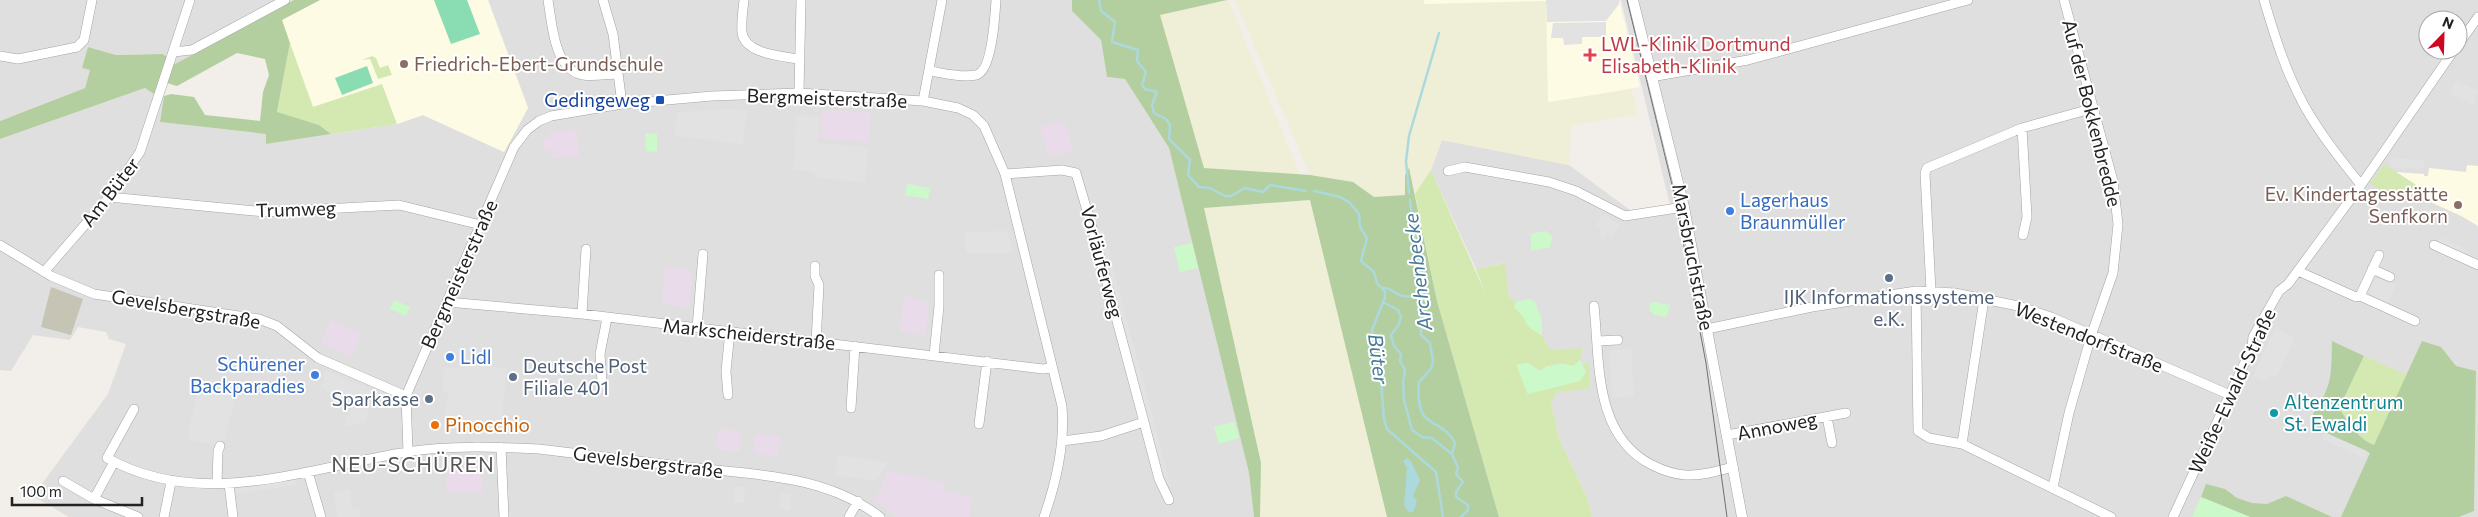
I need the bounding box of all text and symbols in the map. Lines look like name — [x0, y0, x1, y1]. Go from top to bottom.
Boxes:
north arrow — [2418, 10, 2468, 60]
text: N — [2440, 13, 2456, 32]
street label: Auf der Bokkenbredde — [2058, 17, 2127, 209]
place label: LWL-Klinik Dortmund Elisabeth-Klinik — [1601, 32, 1791, 77]
marker: LWL-Klinik Dortmund Elisabeth-Klinik — [1583, 48, 1597, 62]
place label: Friedrich-Ebert-Grundschule — [414, 52, 663, 75]
marker: Friedrich-Ebert-Grundschule — [398, 58, 410, 70]
street label: Bergmeisterstraße — [746, 83, 908, 112]
place label: Gedingeweg — [544, 88, 650, 111]
marker: Gedingeweg — [654, 94, 666, 106]
street label: Am Büter — [75, 152, 144, 231]
street label: Marsbruchstraße — [1668, 182, 1719, 332]
place label: Ev. Kindertagesstätte Senfkorn — [2265, 182, 2448, 227]
place label: Lagerhaus Braunmüller — [1740, 188, 1846, 233]
street label: Trumweg — [255, 196, 337, 221]
street label: Bergmeisterstraße — [415, 196, 502, 352]
marker: Ev. Kindertagesstätte Senfkorn — [2452, 199, 2464, 211]
street label: Vorläuferweg — [1076, 203, 1129, 321]
marker: Lagerhaus Braunmüller — [1724, 205, 1736, 217]
water label: Archenbecke — [1398, 212, 1436, 333]
marker: IJK Informationssysteme e.K. — [1883, 272, 1895, 284]
street label: Gevelsbergstraße — [110, 284, 262, 333]
place label: IJK Informationssysteme e.K. — [1784, 285, 1994, 330]
street label: Westendorfstraße — [2012, 296, 2167, 377]
street label: Weiße-Ewald-Straße — [2183, 304, 2280, 477]
street label: Markscheiderstraße — [662, 313, 836, 354]
water label: Büter — [1364, 332, 1394, 386]
place label: Lidl — [460, 345, 492, 368]
marker: Lidl — [444, 351, 456, 363]
place label: Schürener Backparadies — [190, 352, 305, 397]
place label: Deutsche Post Filiale 401 — [523, 354, 647, 399]
marker: Schürener Backparadies — [309, 369, 321, 381]
marker: Deutsche Post Filiale 401 — [507, 371, 519, 383]
place label: Sparkasse — [332, 387, 419, 410]
place label: Altenzentrum St. Ewaldi — [2284, 390, 2403, 435]
marker: Sparkasse — [423, 393, 435, 405]
street label: Annoweg — [1735, 406, 1819, 445]
marker: Altenzentrum St. Ewaldi — [2268, 407, 2280, 419]
place label: Pinocchio — [445, 413, 530, 436]
marker: Pinocchio — [429, 419, 441, 431]
street label: Gevelsbergstraße — [572, 441, 724, 482]
district label: NEU-SCHÜREN — [331, 451, 495, 476]
scale bar — [12, 474, 142, 506]
text: 100 m — [20, 482, 62, 500]

